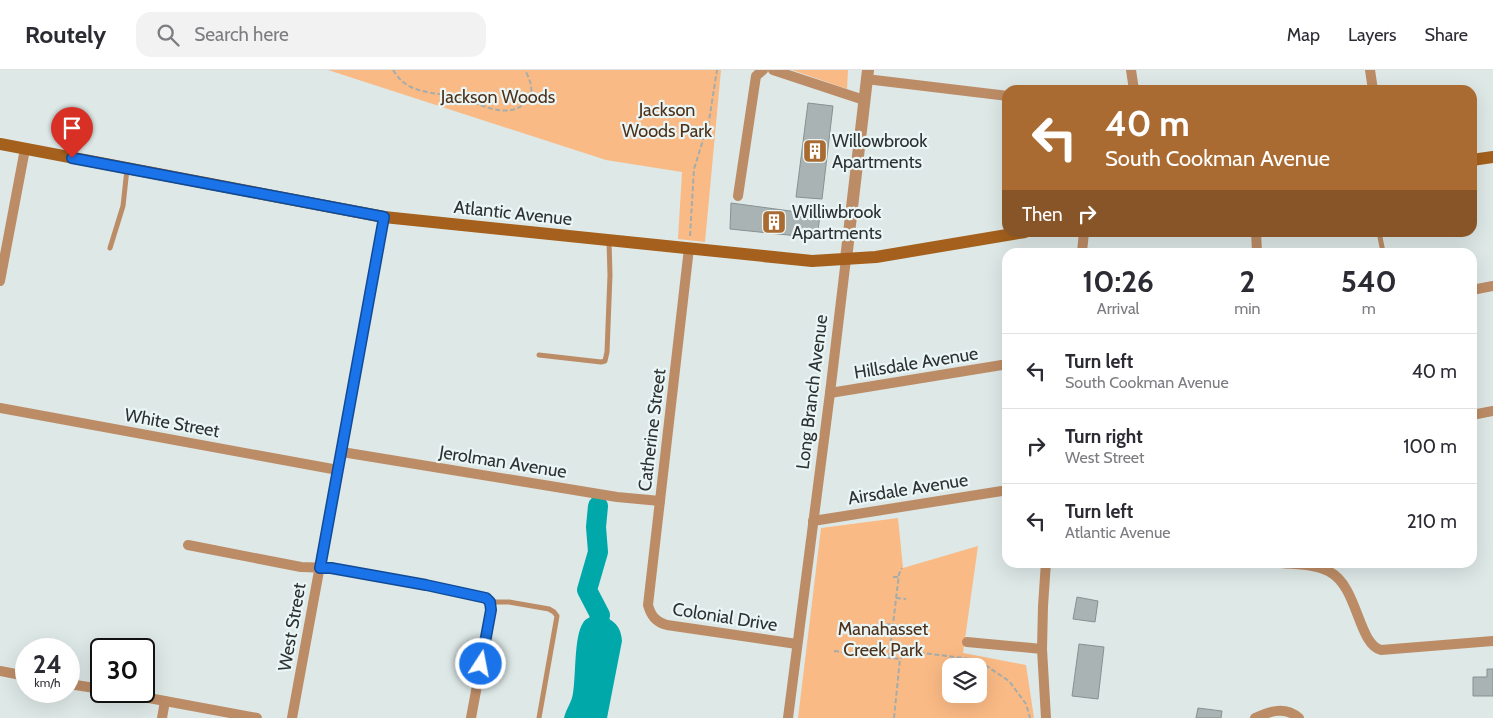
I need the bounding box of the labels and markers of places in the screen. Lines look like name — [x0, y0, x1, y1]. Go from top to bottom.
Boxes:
pin — [51, 107, 93, 158]
place label: Willowbrook Apartments — [832, 130, 928, 173]
building icon: Willowbrook Apartments — [802, 138, 828, 164]
place label: Williwbrook Apartments — [792, 201, 882, 244]
building icon: Williwbrook Apartments — [761, 209, 787, 235]

